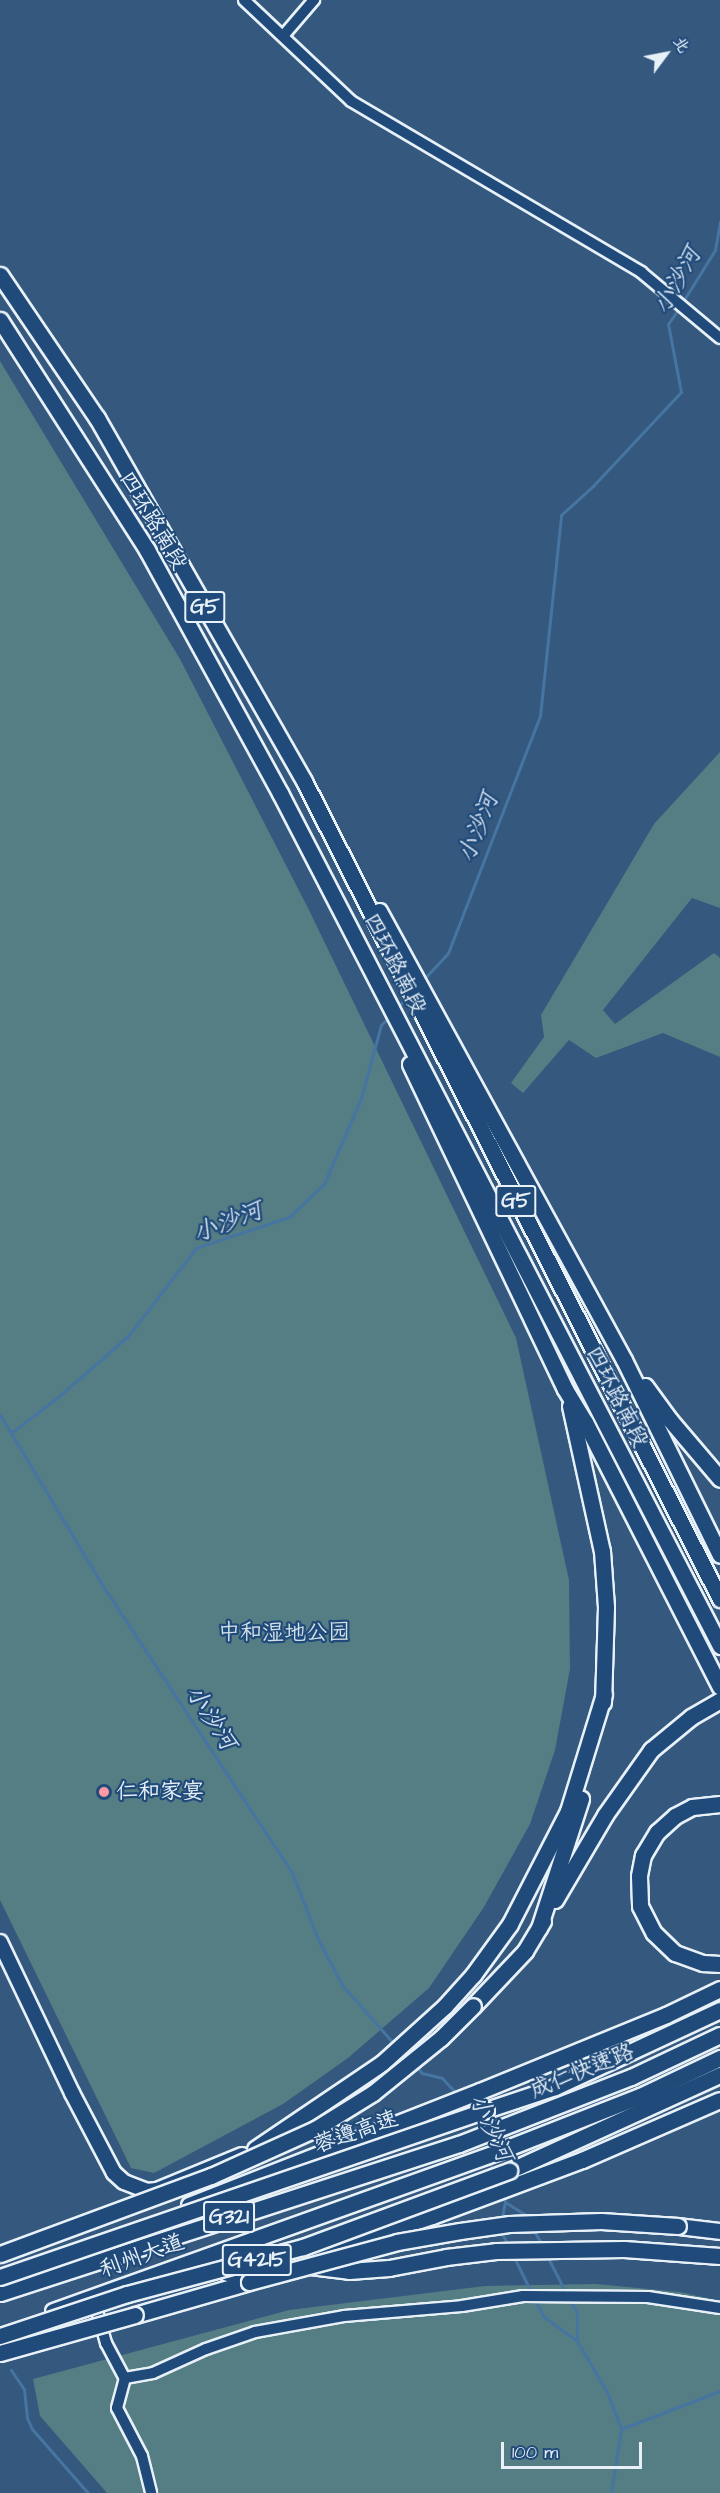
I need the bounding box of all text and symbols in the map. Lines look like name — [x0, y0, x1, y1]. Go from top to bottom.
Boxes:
north arrow — [636, 24, 696, 84]
text: 北 — [668, 32, 695, 57]
water label: 小沙河 — [648, 243, 708, 319]
street label: 四环路南段 — [113, 467, 193, 575]
road number: G5 — [184, 589, 226, 625]
water label: 小沙河 — [453, 789, 505, 867]
street label: 四环路南段 — [358, 909, 432, 1019]
road number: G5 — [495, 1183, 537, 1219]
water label: 小沙河 — [189, 1197, 267, 1249]
street label: 四环路南段 — [580, 1342, 654, 1452]
park label: 中和湿地公园 — [218, 1620, 350, 1646]
water label: 小沙河 — [178, 1680, 242, 1756]
place label: 仁和家宴 — [116, 1779, 204, 1805]
marker: 仁和家宴 — [97, 1785, 111, 1799]
street label: 成仁快速路 — [526, 2038, 638, 2104]
water label: 小沙河 — [462, 2089, 518, 2167]
street label: 蓉遵高速 — [310, 2105, 402, 2159]
road number: G321 — [202, 2199, 256, 2235]
street label: 利州大道 — [96, 2229, 188, 2283]
road number: G4215 — [221, 2242, 293, 2278]
scale bar — [504, 2430, 645, 2468]
text: 100 m — [512, 2440, 558, 2465]

